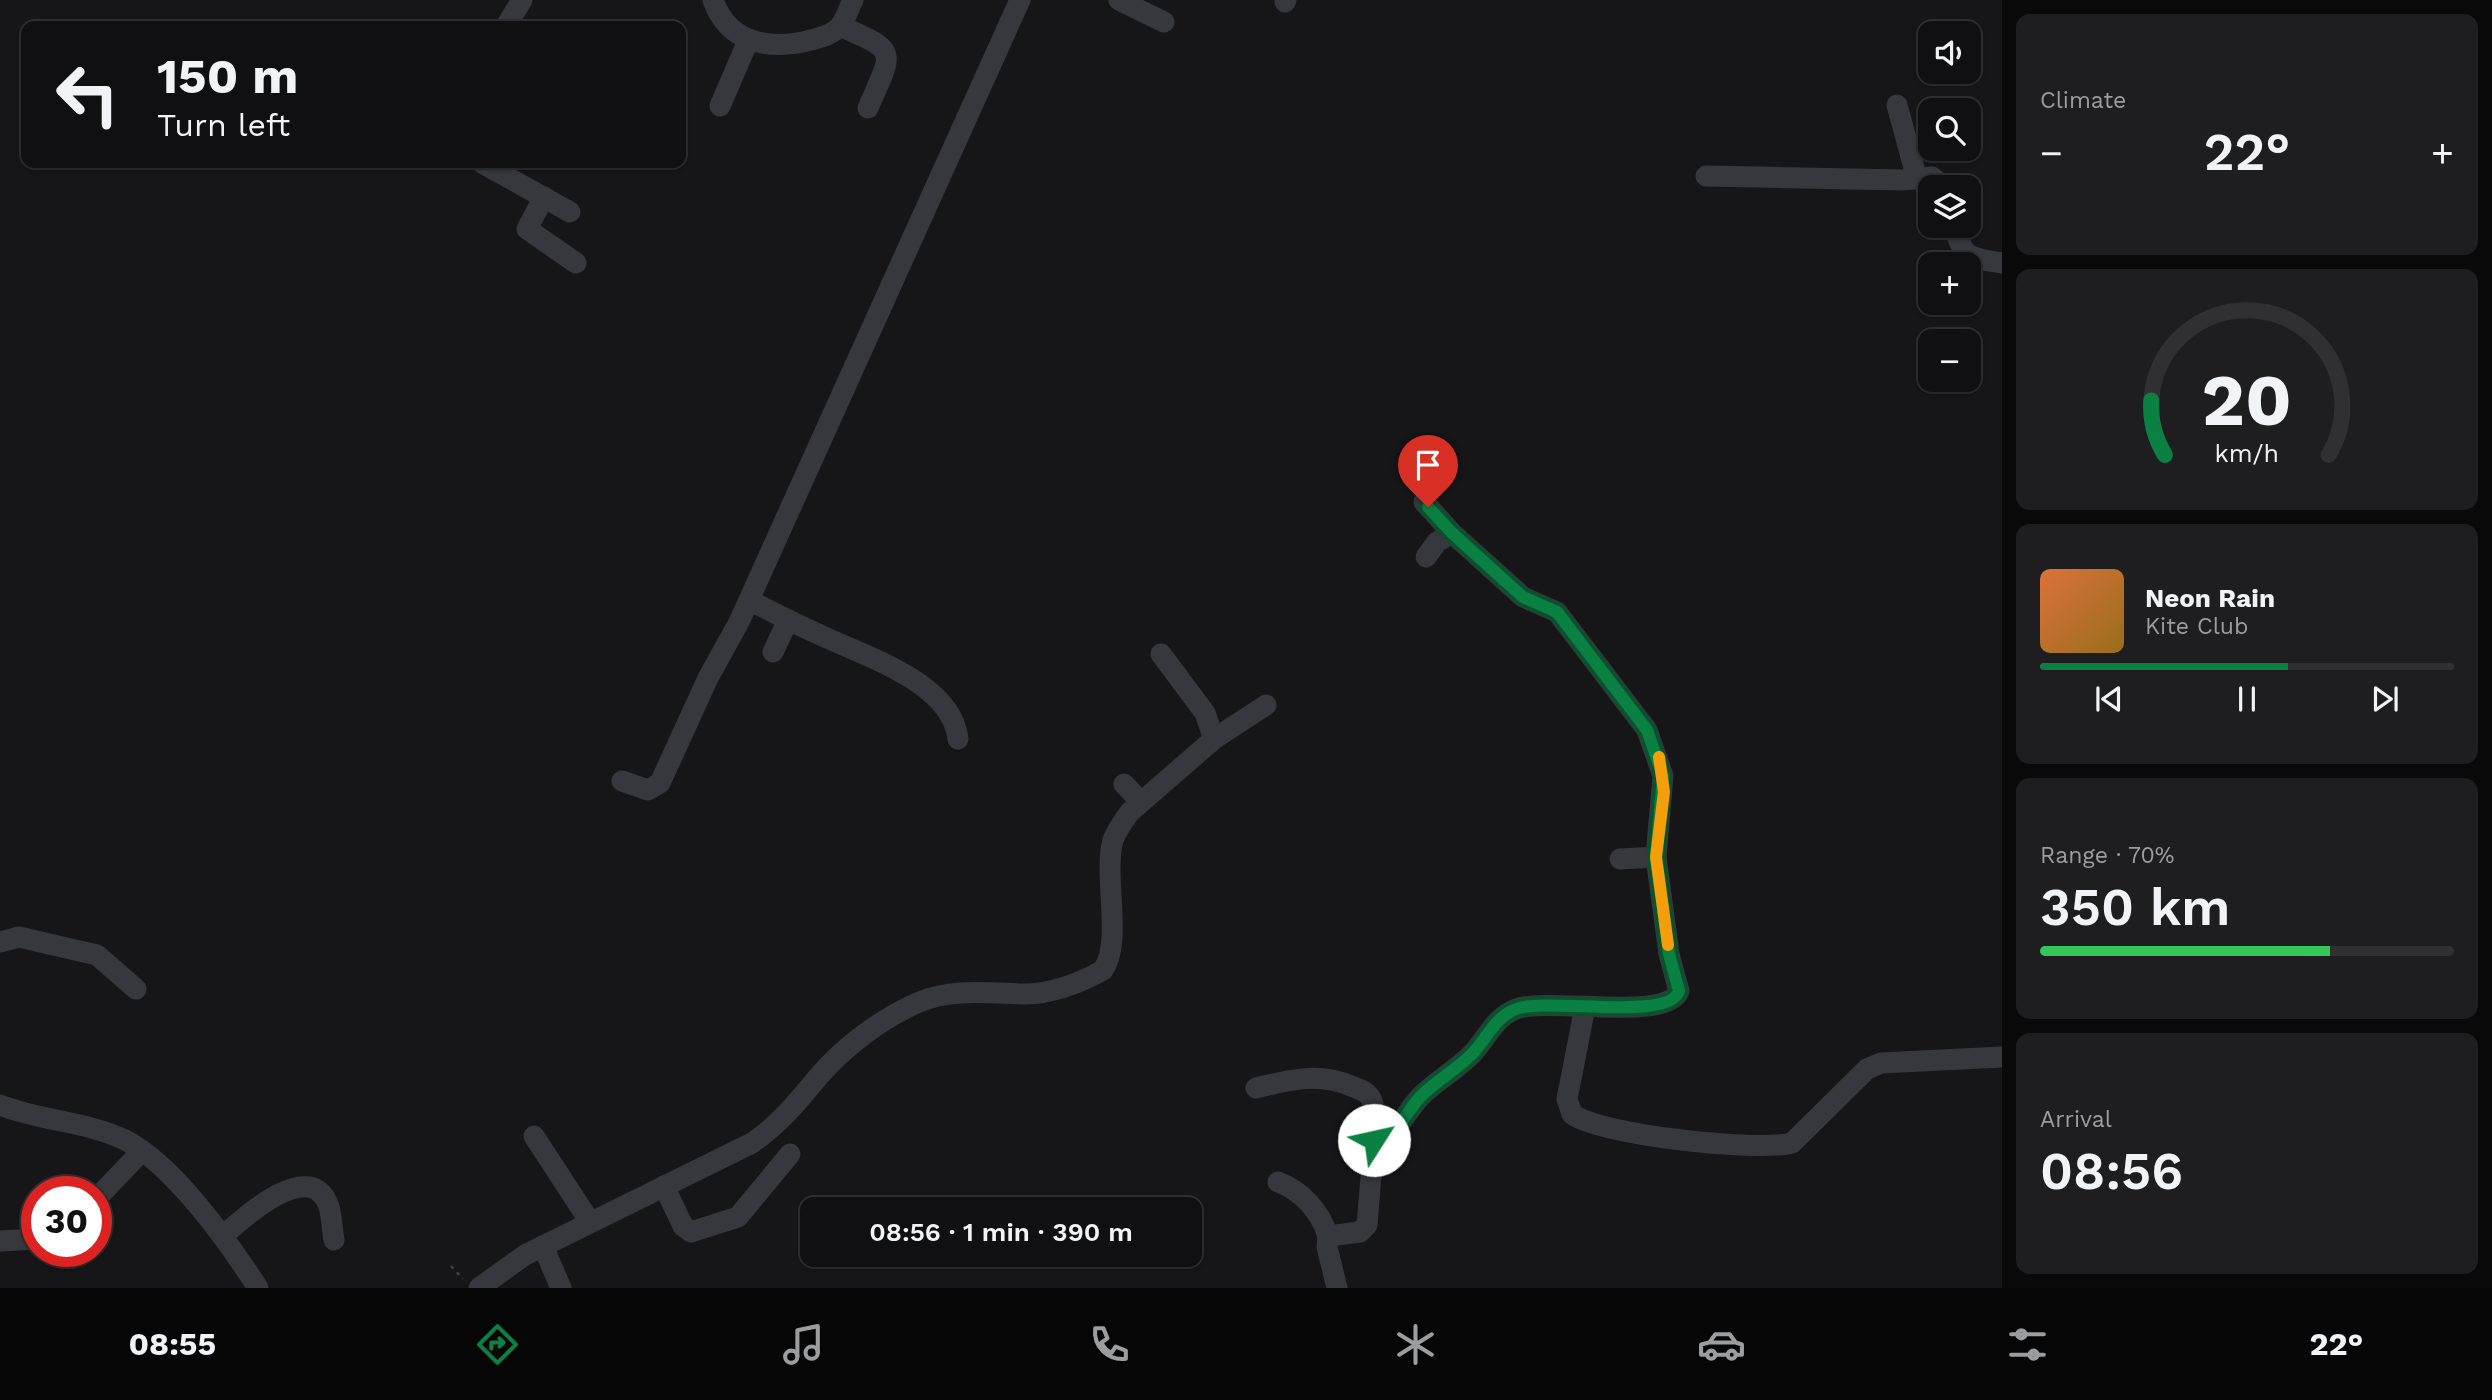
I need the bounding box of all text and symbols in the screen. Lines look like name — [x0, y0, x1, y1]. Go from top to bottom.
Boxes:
map controls — [1918, 21, 1981, 392]
button: sound — [1918, 21, 1981, 84]
text: 150 m — [157, 47, 298, 105]
icon: left — [42, 49, 133, 140]
text: Climate — [2040, 87, 2126, 114]
button: search — [1918, 98, 1981, 161]
text: Turn left — [157, 106, 290, 144]
text: 22° — [2204, 122, 2290, 183]
text: − — [2040, 131, 2063, 175]
text: + — [2431, 131, 2454, 175]
button: layers — [1918, 175, 1981, 238]
button: + — [1918, 252, 1981, 315]
button: − — [1918, 329, 1981, 392]
text: 20 — [2202, 358, 2292, 444]
pin — [1398, 435, 1458, 507]
text: km/h — [2215, 439, 2279, 468]
icon: arrive — [1409, 446, 1447, 484]
text: Neon Rain — [2145, 583, 2275, 613]
text: Kite Club — [2145, 613, 2248, 640]
icon: previous — [2090, 680, 2128, 718]
icon: pause — [2228, 680, 2266, 718]
icon: next — [2366, 680, 2404, 718]
text: Range · 70% — [2040, 842, 2174, 869]
text: 350 km — [2040, 877, 2230, 938]
position arrow — [1337, 1103, 1411, 1177]
text: Arrival — [2040, 1106, 2112, 1133]
text: 08:56 — [2040, 1141, 2183, 1202]
speed limit sign: 30 — [21, 1176, 112, 1267]
text: 08:56 · 1 min · 390 m — [869, 1217, 1133, 1247]
icon: directions — [473, 1320, 522, 1369]
icon: music — [779, 1320, 828, 1369]
icon: phone — [1085, 1320, 1134, 1369]
icon: climate — [1391, 1320, 1440, 1369]
icon: car — [1697, 1320, 1746, 1369]
icon: filters — [2003, 1320, 2052, 1369]
text: 08:55 — [129, 1325, 216, 1363]
text: 22° — [2309, 1325, 2363, 1363]

